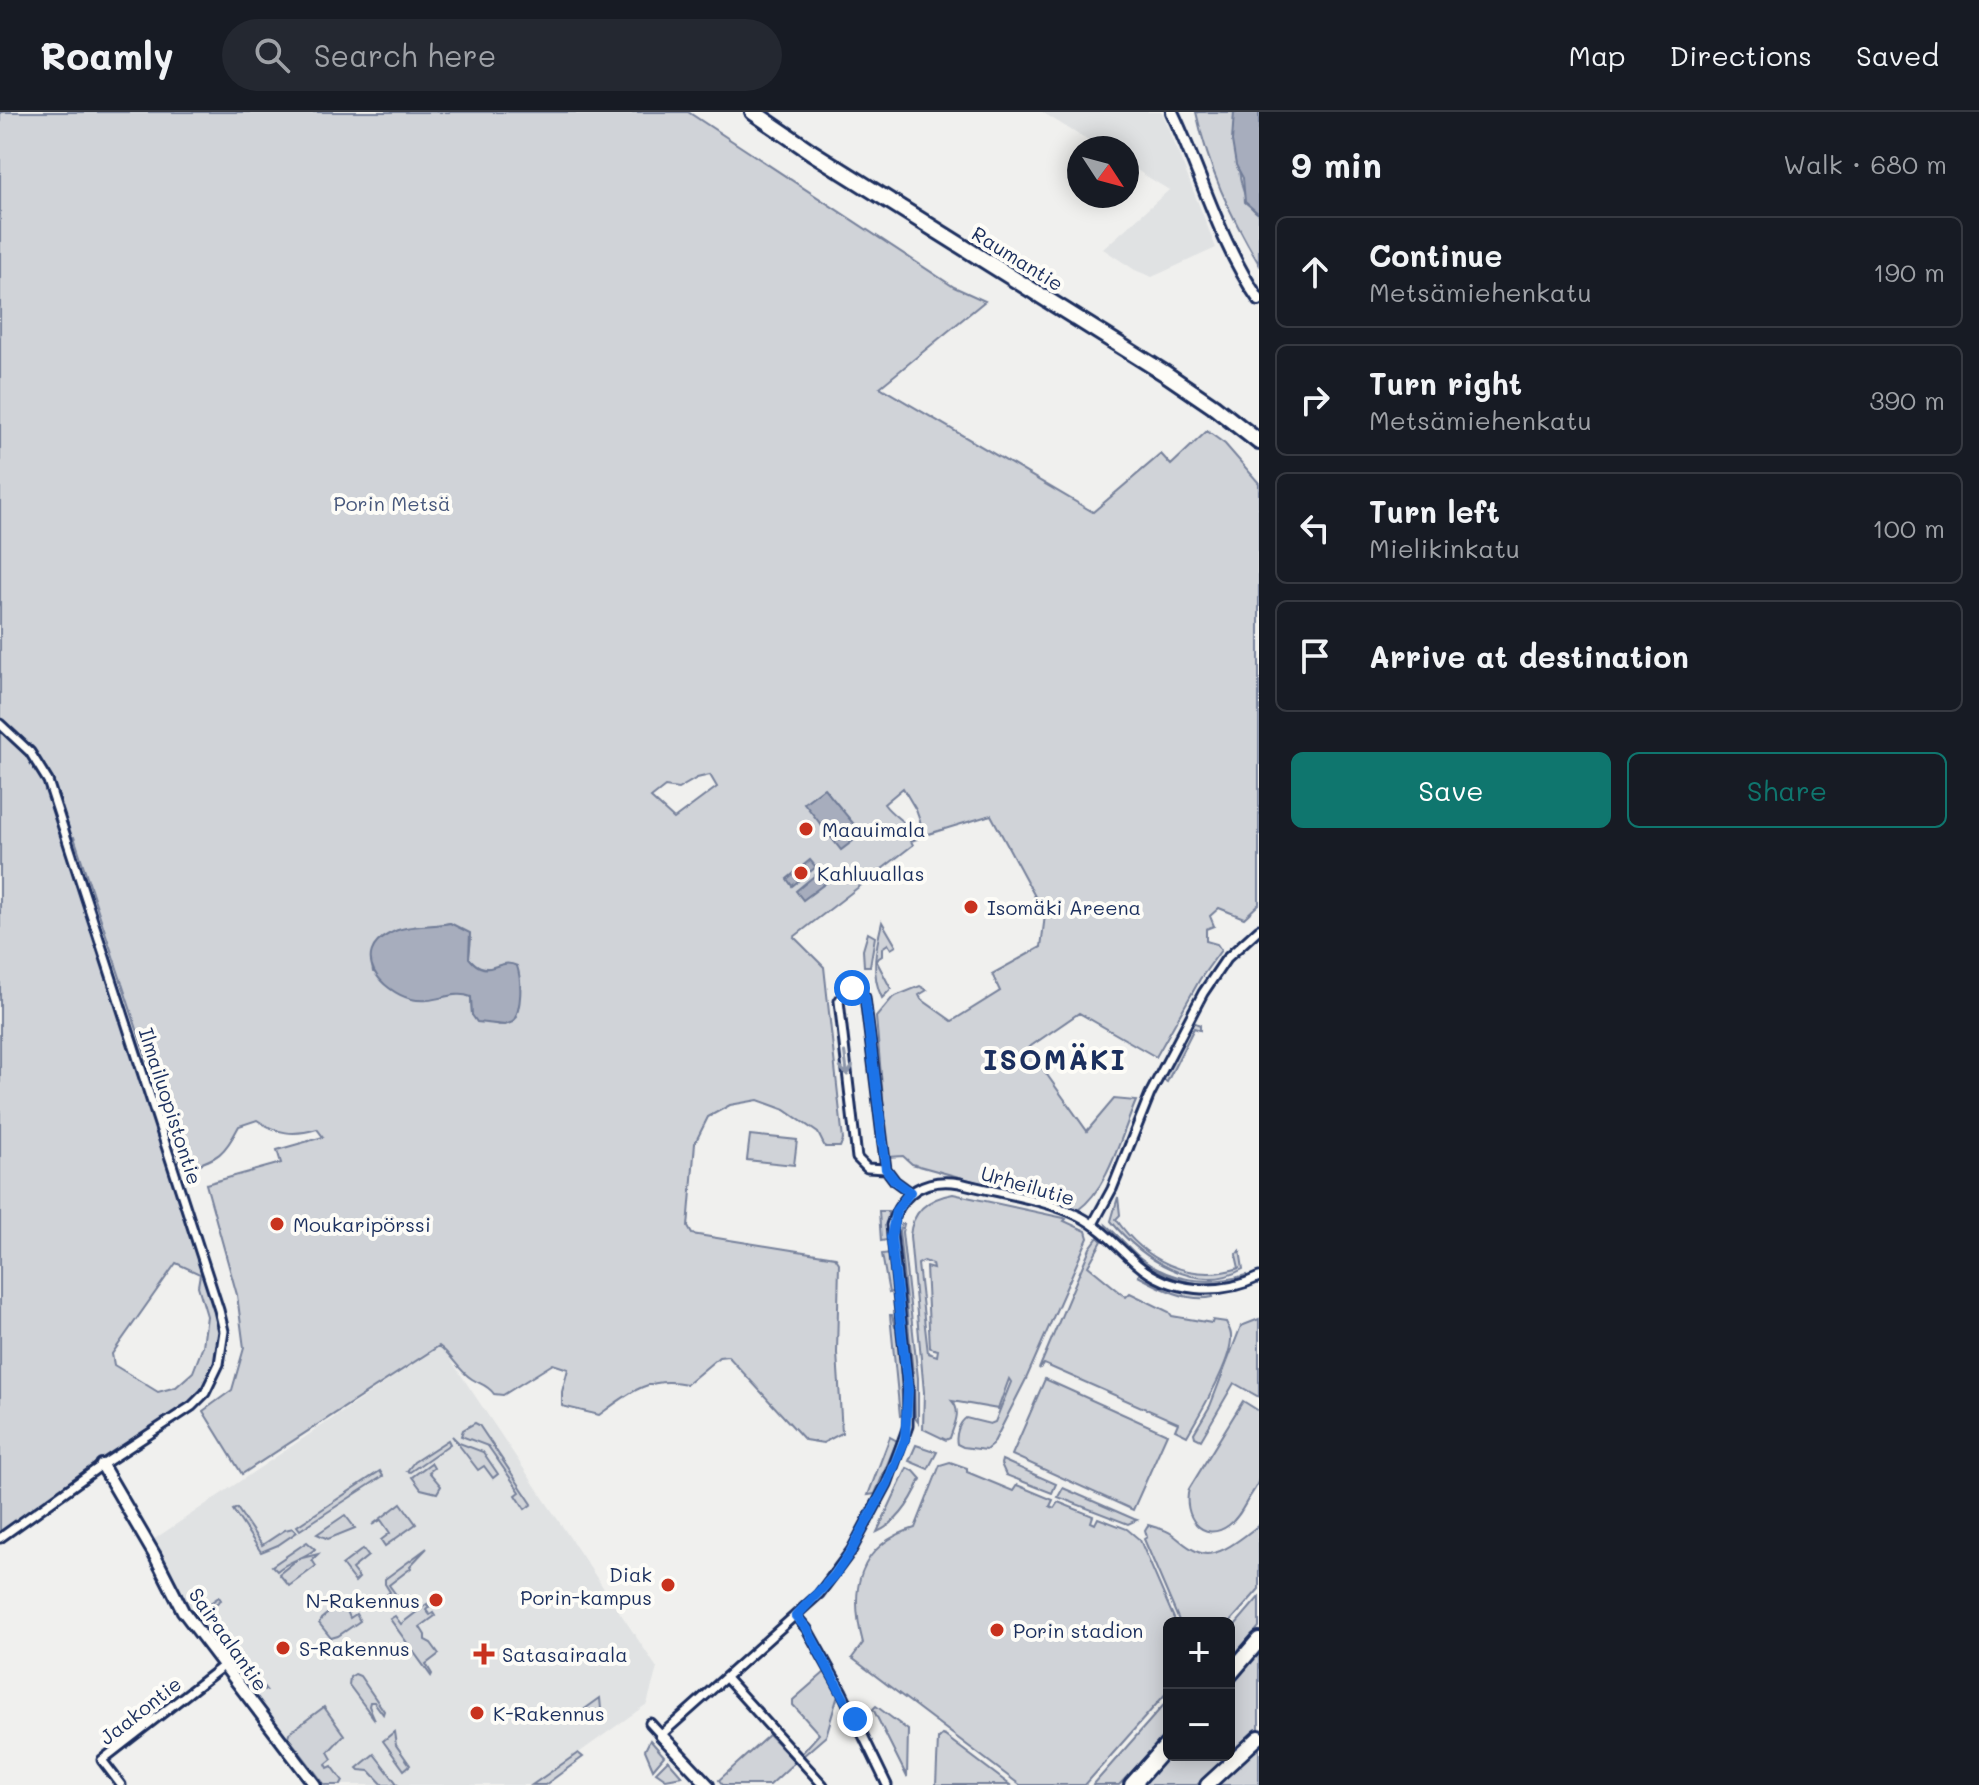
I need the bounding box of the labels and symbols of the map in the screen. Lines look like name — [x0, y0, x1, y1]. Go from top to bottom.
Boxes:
north arrow — [1067, 136, 1139, 208]
street label: Raumantie — [967, 220, 1069, 296]
park label: Porin Metsä — [333, 490, 451, 516]
place label: Maauimala — [822, 816, 926, 842]
marker: Maauimala — [797, 820, 815, 838]
place label: Kahluuallas — [817, 860, 924, 886]
marker: Kahluuallas — [792, 864, 810, 882]
place label: Isomäki Areena — [987, 894, 1141, 920]
marker: Isomäki Areena — [962, 898, 980, 916]
route start — [834, 970, 870, 1006]
street label: Ilmailuopistontie — [133, 1024, 209, 1188]
district label: ISOMÄKI — [983, 1041, 1127, 1077]
one-way arrow — [838, 1050, 853, 1077]
street label: Urheilutie — [978, 1159, 1078, 1211]
place label: Moukaripörssi — [293, 1211, 431, 1237]
marker: Moukaripörssi — [268, 1215, 286, 1233]
place label: Diak Porin-kampus — [520, 1561, 652, 1610]
marker: Diak Porin-kampus — [659, 1576, 677, 1594]
street label: Sairaalantie — [184, 1582, 274, 1696]
place label: N-Rakennus — [306, 1587, 420, 1613]
marker: N-Rakennus — [427, 1591, 445, 1609]
place label: Porin stadion — [1013, 1617, 1143, 1643]
marker: Porin stadion — [988, 1621, 1006, 1639]
place label: S-Rakennus — [299, 1635, 410, 1661]
marker: S-Rakennus — [274, 1639, 292, 1657]
place label: Satasairaala — [502, 1641, 628, 1667]
marker: Satasairaala — [473, 1643, 495, 1665]
street label: Jaakontie — [94, 1670, 186, 1750]
place label: K-Rakennus — [493, 1700, 605, 1726]
route end — [837, 1701, 873, 1737]
marker: K-Rakennus — [468, 1704, 486, 1722]

